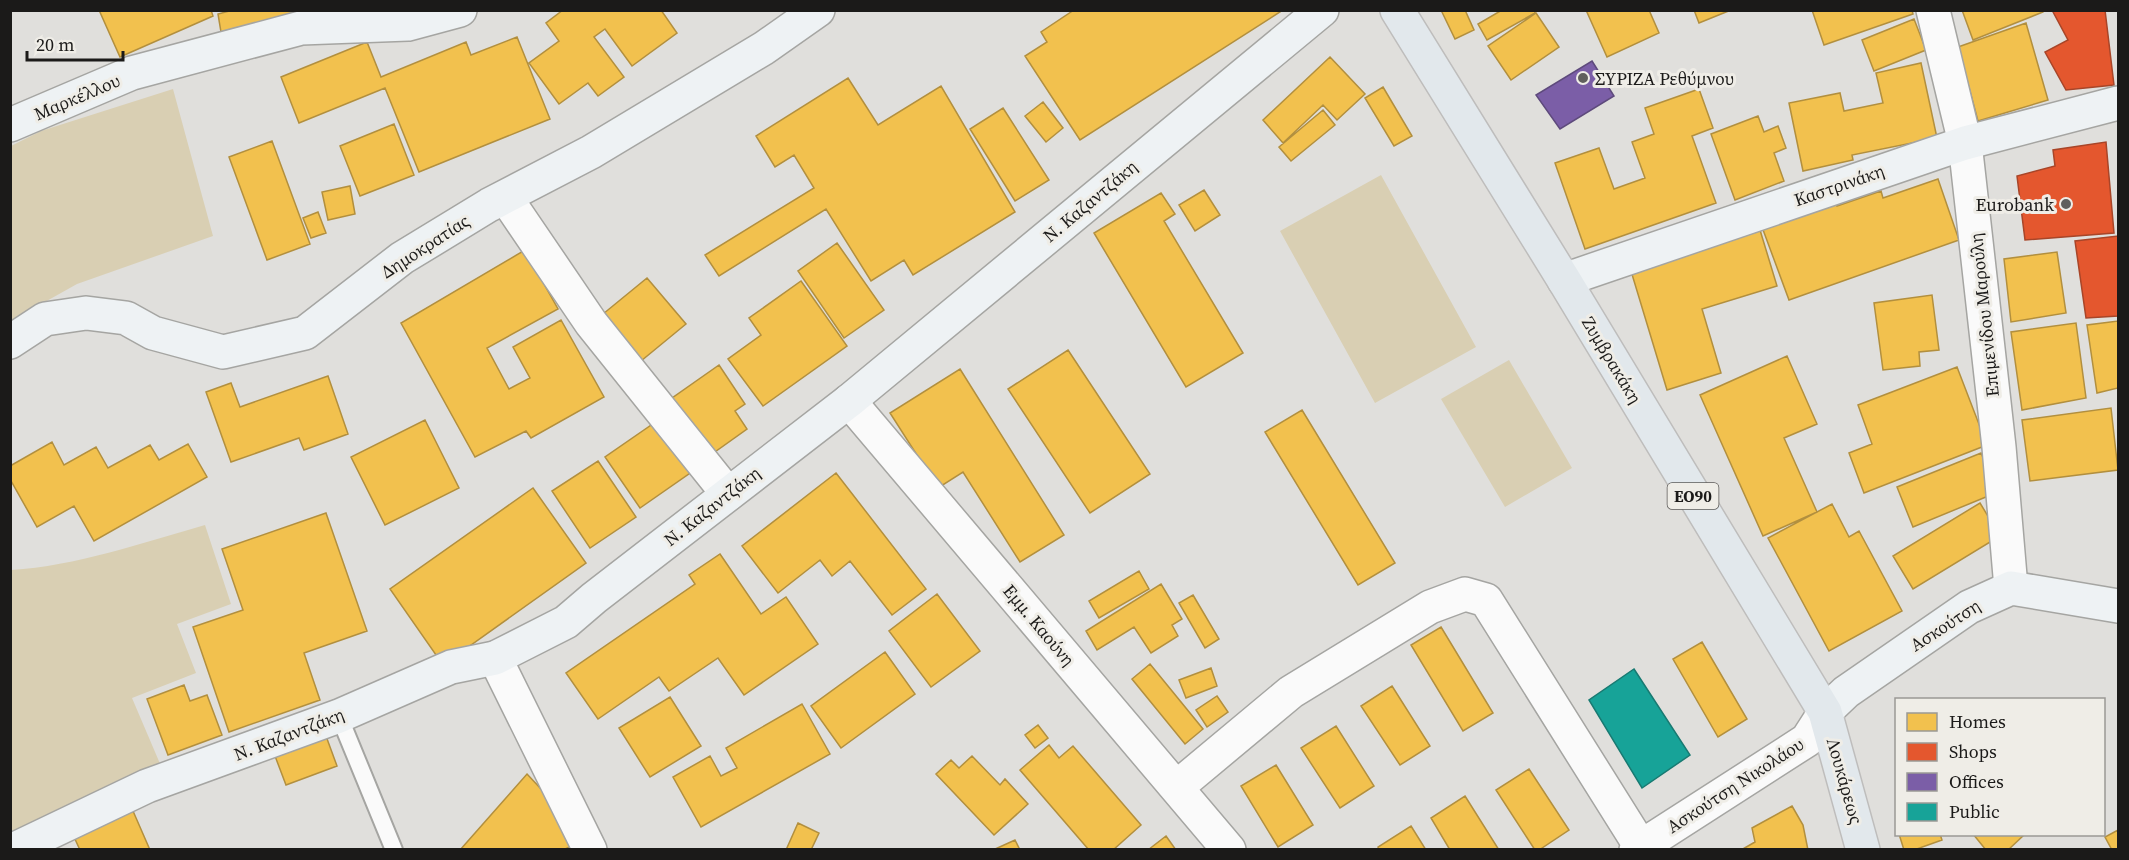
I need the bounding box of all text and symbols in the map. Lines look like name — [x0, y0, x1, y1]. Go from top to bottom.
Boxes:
scale bar — [27, 24, 123, 62]
text: 20 m — [36, 32, 74, 57]
place label: ΣΥΡΙΖΑ Ρεθύμνου — [1595, 66, 1734, 91]
street label: Μαρκέλλου — [30, 68, 124, 126]
marker: ΣΥΡΙΖΑ Ρεθύμνου — [1576, 71, 1590, 85]
street label: Ν. Καζαντζάκη — [1037, 154, 1143, 248]
street label: Καστρινάκη — [1790, 158, 1888, 212]
place label: Eurobank — [1975, 192, 2054, 217]
marker: Eurobank — [2059, 197, 2073, 211]
street label: Δημοκρατίας — [376, 208, 474, 284]
street label: Επιμενίδου Μαρούλη — [1963, 232, 2005, 398]
street label: Ζυμβρακάκη — [1576, 312, 1648, 408]
street label: Ν. Καζαντζάκη — [659, 460, 765, 552]
road number: ΕΟ90 — [1668, 483, 1718, 509]
street label: Εμμ. Καούνη — [997, 579, 1081, 671]
street label: Ασκούτση — [1905, 593, 1985, 657]
legend — [1895, 698, 2105, 836]
street label: Ν. Καζαντζάκη — [230, 702, 348, 766]
text: Homes — [1949, 709, 2006, 734]
street label: Ασκούτση Νικολάου — [1662, 731, 1808, 839]
street label: Λουκάρεως — [1821, 735, 1869, 827]
text: Shops — [1949, 739, 1997, 764]
text: Offices — [1949, 769, 2004, 794]
text: Public — [1949, 799, 2000, 824]

